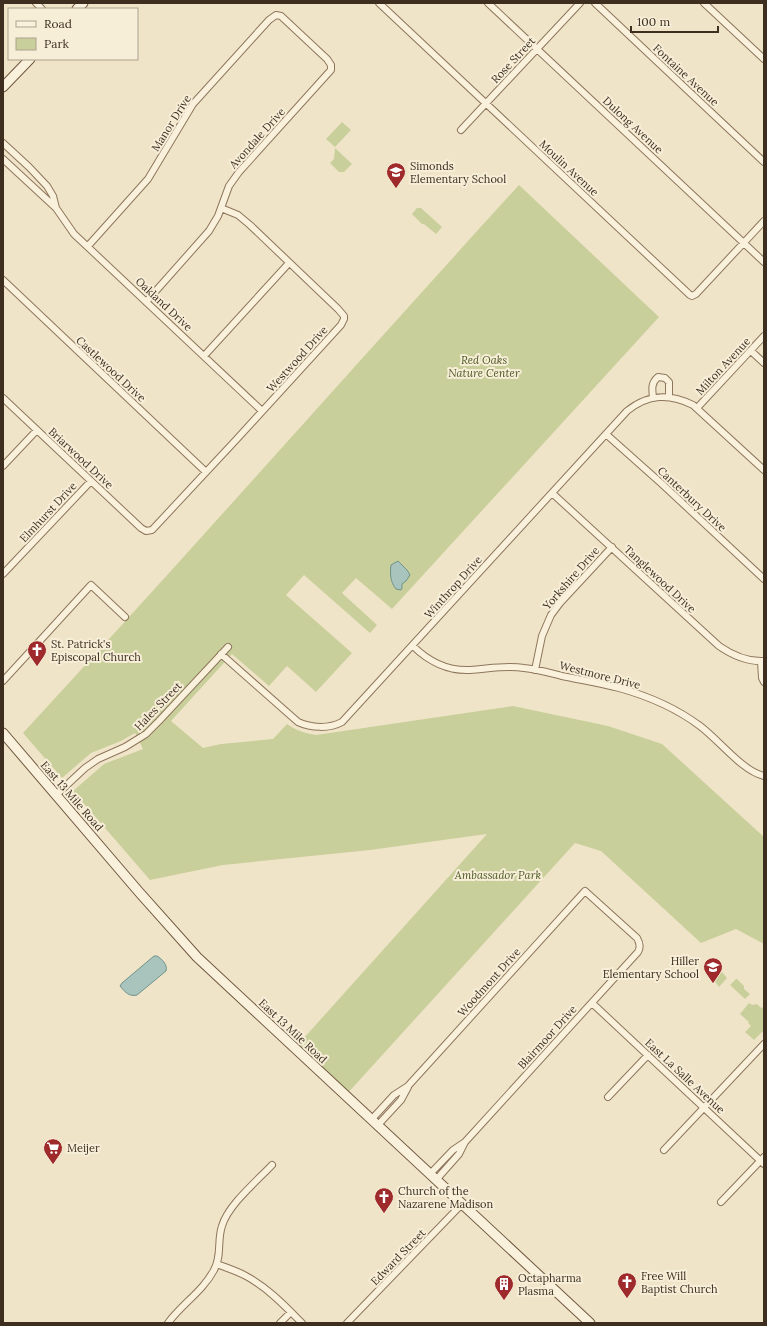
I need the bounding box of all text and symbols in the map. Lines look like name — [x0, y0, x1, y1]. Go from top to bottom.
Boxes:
legend — [8, 8, 138, 60]
scale bar — [631, 8, 718, 34]
text: 100 m — [637, 14, 670, 29]
text: Road — [44, 16, 72, 31]
street label: Rose Street — [488, 33, 539, 86]
text: Park — [44, 36, 70, 51]
street label: Fontaine Avenue — [650, 41, 722, 109]
street label: Manor Drive — [148, 92, 194, 154]
street label: Dulong Avenue — [600, 94, 666, 156]
street label: Avondale Drive — [225, 105, 288, 172]
street label: Moulin Avenue — [536, 137, 602, 199]
place label: Simonds Elementary School — [410, 159, 506, 186]
school or university icon: Simonds Elementary School — [385, 161, 407, 189]
street label: Oakland Drive — [133, 274, 195, 334]
street label: Westwood Drive — [264, 323, 331, 395]
street label: Castlewood Drive — [73, 333, 149, 405]
street label: Milton Avenue — [693, 334, 753, 398]
park label: Red Oaks Nature Center — [448, 353, 521, 380]
street label: Briarwood Drive — [46, 424, 116, 492]
street label: Canterbury Drive — [655, 464, 729, 534]
street label: Elmhurst Drive — [17, 479, 80, 545]
street label: Tanglewood Drive — [621, 542, 699, 616]
street label: Yorkshire Drive — [539, 544, 602, 613]
street label: Winthrop Drive — [421, 553, 485, 621]
place label: St. Patrick's Episcopal Church — [51, 637, 141, 664]
church icon: St. Patrick's Episcopal Church — [26, 639, 48, 667]
street label: Westmore Drive — [558, 658, 642, 692]
street label: Hales Street — [131, 678, 185, 733]
street label: East 13 Mile Road — [38, 758, 107, 834]
park label: Ambassador Park — [454, 868, 541, 882]
street label: Woodmont Drive — [455, 945, 523, 1019]
place label: Hiller Elementary School — [603, 954, 699, 981]
school or university icon: Hiller Elementary School — [702, 956, 724, 984]
street label: East 13 Mile Road — [256, 996, 330, 1067]
street label: Blairmoor Drive — [515, 1002, 579, 1072]
street label: East La Salle Avenue — [642, 1035, 728, 1117]
supermarket icon: Meijer — [42, 1137, 64, 1165]
place label: Meijer — [67, 1141, 100, 1155]
place label: Church of the Nazarene Madison — [398, 1184, 493, 1211]
church icon: Church of the Nazarene Madison — [373, 1186, 395, 1214]
street label: Edward Street — [368, 1225, 429, 1288]
place label: Free Will Baptist Church — [641, 1269, 718, 1296]
place label: Octapharma Plasma — [518, 1271, 582, 1298]
church icon: Free Will Baptist Church — [616, 1271, 638, 1299]
building icon: Octapharma Plasma — [493, 1273, 515, 1301]

